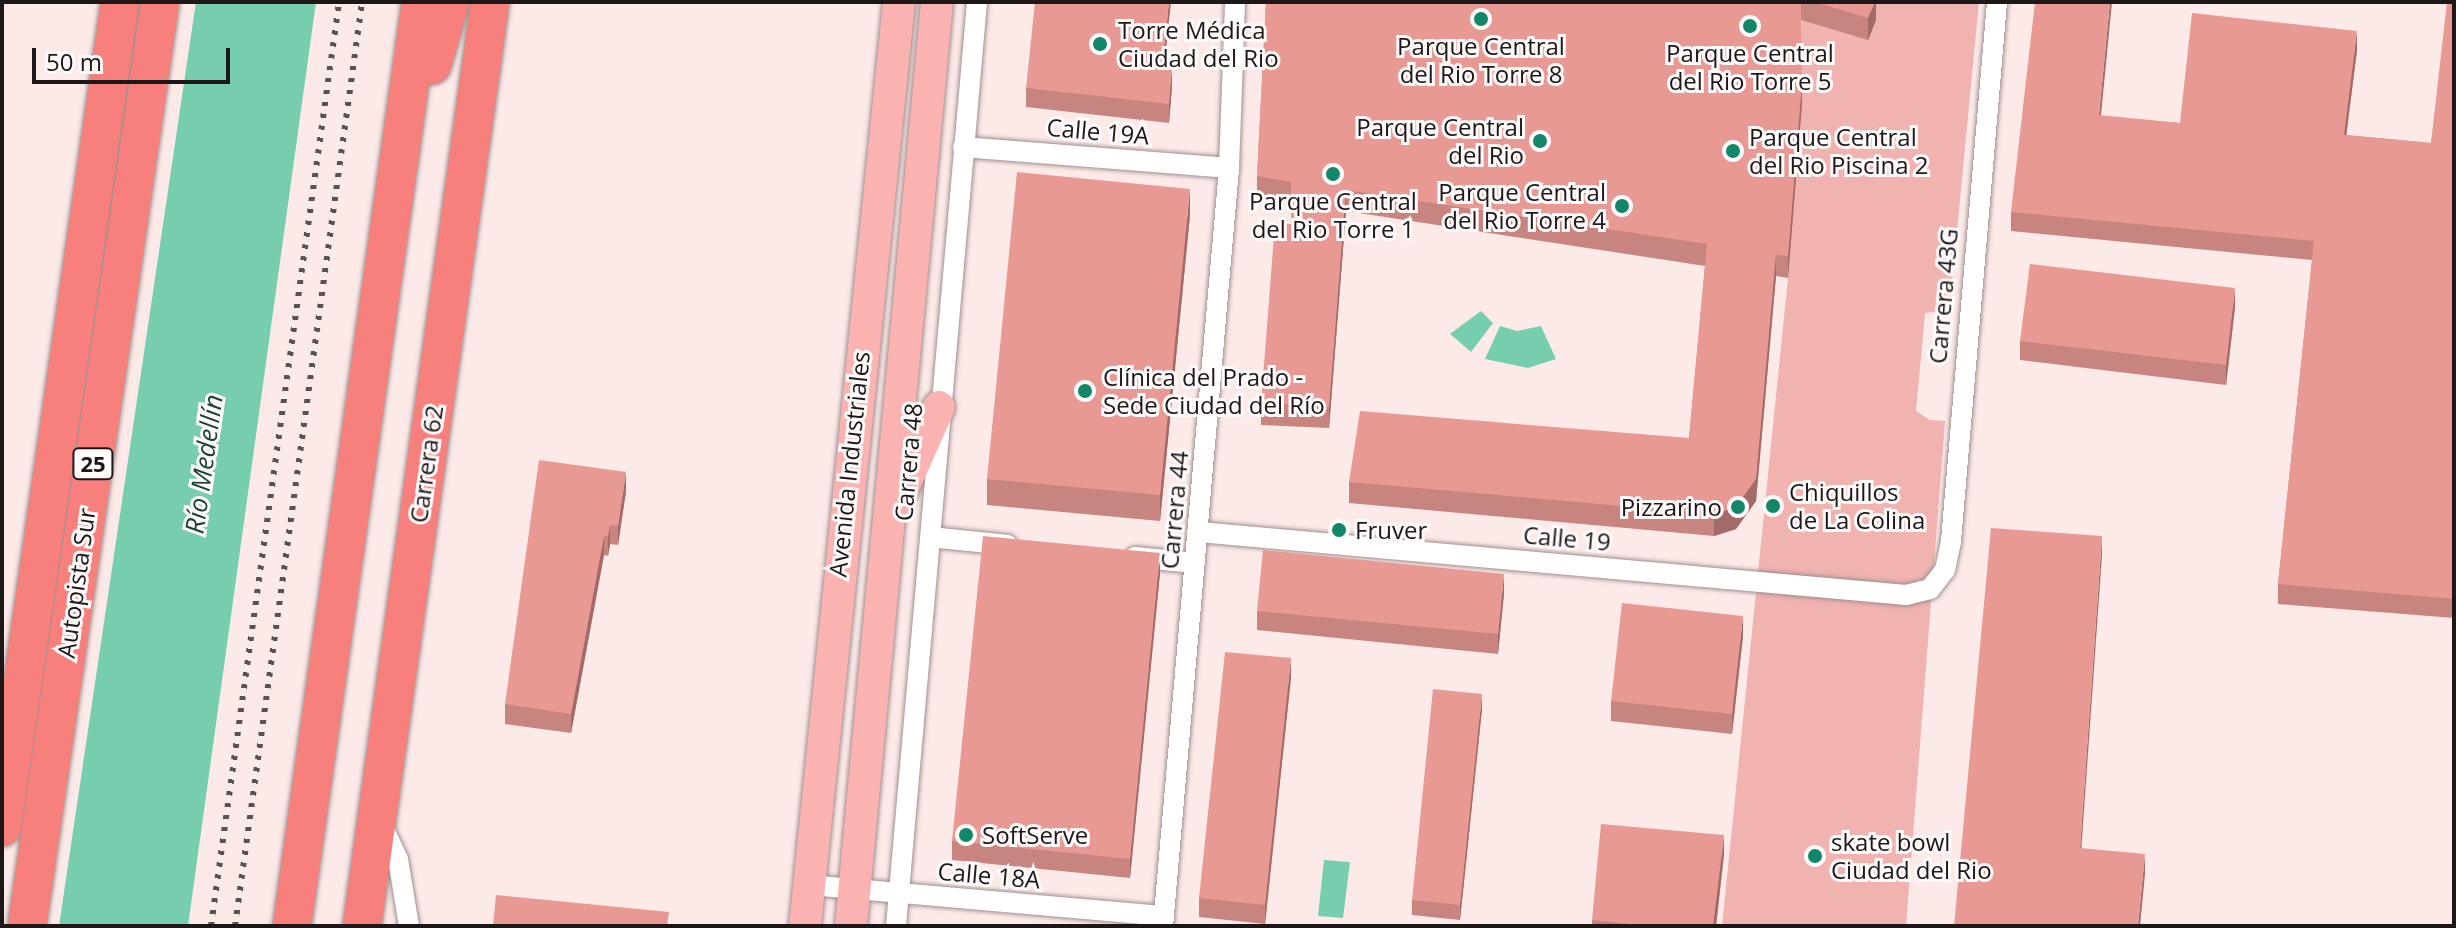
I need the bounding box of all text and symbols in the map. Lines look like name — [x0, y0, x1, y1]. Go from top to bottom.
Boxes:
marker: Parque Central del Rio Torre 8 — [1472, 10, 1490, 28]
place label: Torre Médica Ciudad del Rio — [1118, 16, 1279, 72]
marker: Parque Central del Rio Torre 5 — [1741, 17, 1759, 35]
scale bar — [36, 32, 234, 82]
place label: Parque Central del Rio Torre 8 — [1397, 32, 1565, 88]
marker: Torre Médica Ciudad del Rio — [1089, 33, 1111, 55]
place label: Parque Central del Rio Torre 5 — [1666, 39, 1834, 95]
text: 50 m — [46, 45, 102, 78]
street label: Calle 19A — [1045, 112, 1151, 150]
place label: Parque Central del Rio — [1356, 113, 1524, 169]
place label: Parque Central del Rio Piscina 2 — [1749, 123, 1928, 179]
marker: Parque Central del Rio — [1531, 132, 1549, 150]
marker: Parque Central del Rio Piscina 2 — [1724, 142, 1742, 160]
marker: Parque Central del Rio Torre 1 — [1324, 165, 1342, 183]
place label: Parque Central del Rio Torre 4 — [1438, 178, 1606, 234]
place label: Parque Central del Rio Torre 1 — [1249, 187, 1417, 243]
marker: Parque Central del Rio Torre 4 — [1613, 197, 1631, 215]
street label: Carrera 43G — [1923, 227, 1963, 365]
street label: Avenida Industriales — [823, 350, 875, 578]
place label: Clínica del Prado - Sede Ciudad del Río — [1103, 363, 1325, 419]
marker: Clínica del Prado - Sede Ciudad del Río — [1074, 380, 1096, 402]
water label: Río Medellín — [179, 392, 229, 536]
street label: Carrera 48 — [888, 402, 928, 522]
street label: Carrera 62 — [404, 403, 448, 525]
road number: 25 — [71, 446, 115, 482]
street label: Carrera 44 — [1154, 450, 1194, 570]
place label: Chiquillos de La Colina — [1789, 478, 1925, 534]
place label: Pizzarino — [1621, 493, 1722, 521]
marker: Chiquillos de La Colina — [1764, 497, 1782, 515]
marker: Pizzarino — [1729, 498, 1747, 516]
street label: Autopista Sur — [51, 506, 101, 660]
place label: Fruver — [1355, 516, 1427, 544]
street label: Calle 19 — [1522, 520, 1612, 556]
marker: Fruver — [1330, 521, 1348, 539]
place label: SoftServe — [982, 821, 1088, 849]
marker: SoftServe — [957, 826, 975, 844]
place label: skate bowl Ciudad del Rio — [1831, 828, 1992, 884]
marker: skate bowl Ciudad del Rio — [1806, 847, 1824, 865]
street label: Calle 18A — [936, 856, 1042, 894]

